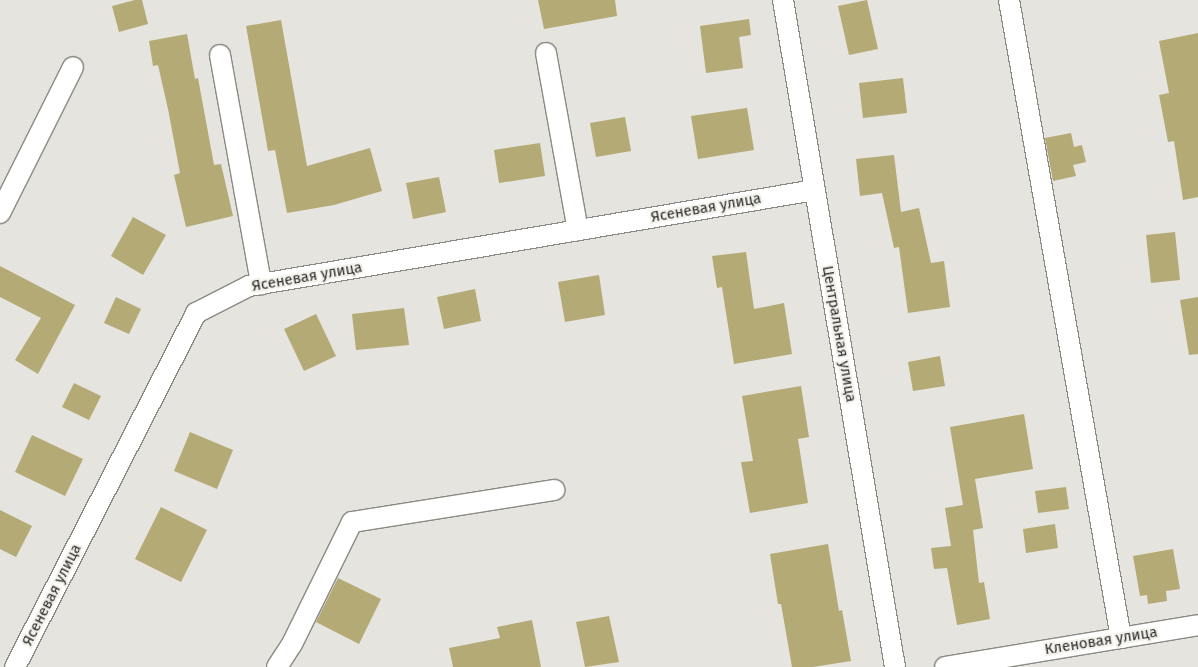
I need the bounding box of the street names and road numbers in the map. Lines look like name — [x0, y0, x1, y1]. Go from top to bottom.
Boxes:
street label: Ясеневая улица — [649, 189, 763, 227]
street label: Ясеневая улица — [250, 258, 364, 296]
street label: Центральная улица — [818, 264, 860, 404]
street label: Ясеневая улица — [19, 541, 85, 649]
street label: Кленовая улица — [1043, 623, 1159, 659]

